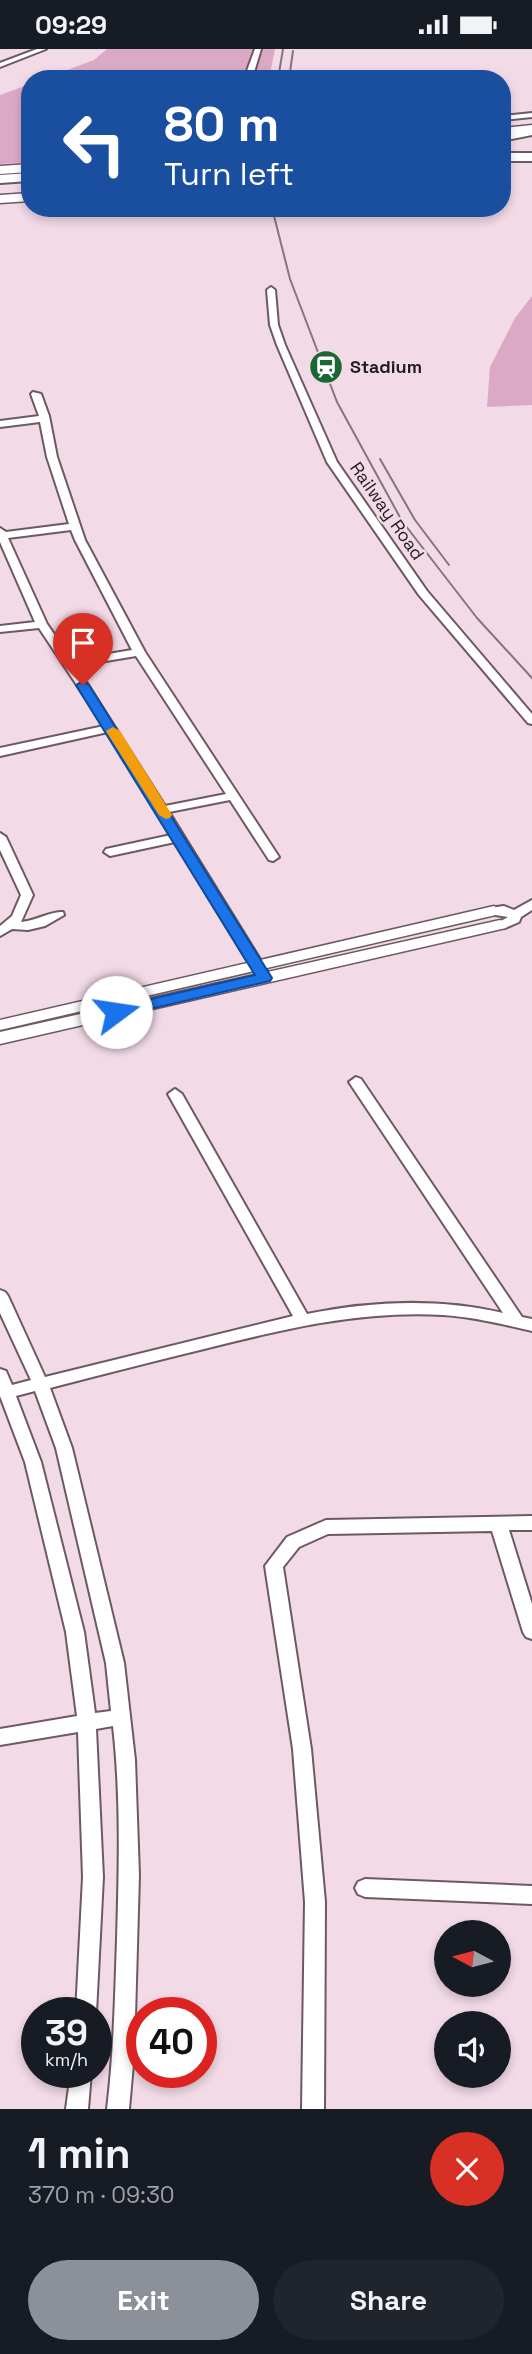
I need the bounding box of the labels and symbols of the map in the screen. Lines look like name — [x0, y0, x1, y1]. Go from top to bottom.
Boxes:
station icon: Stadium — [307, 348, 345, 386]
place label: Stadium — [350, 355, 422, 378]
street label: Railway Road — [345, 457, 430, 564]
pin — [53, 613, 113, 685]
position arrow — [79, 975, 153, 1049]
north arrow — [434, 1920, 511, 1997]
speed limit sign: 40 — [126, 1997, 217, 2088]

